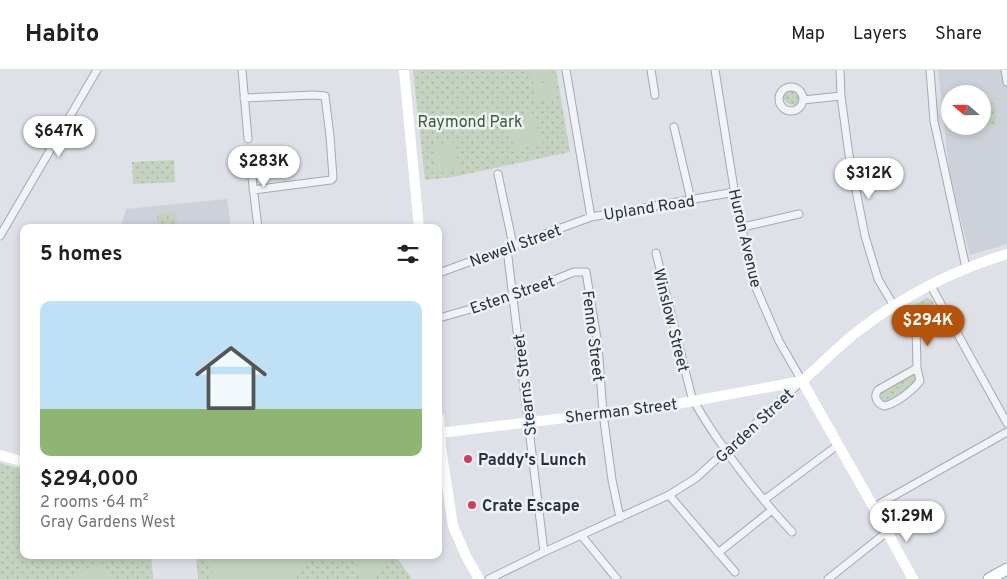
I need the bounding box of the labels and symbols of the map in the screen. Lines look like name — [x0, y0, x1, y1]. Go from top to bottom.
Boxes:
north arrow — [941, 85, 991, 135]
park label: Raymond Park — [417, 113, 523, 133]
pin: $647K — [24, 116, 94, 158]
pin: $283K — [229, 146, 299, 188]
pin: $312K — [834, 158, 904, 200]
street label: Huron Avenue — [723, 187, 765, 290]
street label: Upland Road — [602, 192, 696, 226]
street label: Newell Street — [467, 221, 564, 273]
street label: Winslow Street — [648, 267, 693, 374]
street label: Esten Street — [468, 272, 558, 320]
street label: Fenno Street — [577, 290, 608, 383]
pin: $294K — [893, 304, 963, 347]
street label: Stearns Street — [510, 332, 542, 437]
street label: Garden Street — [712, 385, 799, 468]
street label: Sherman Street — [564, 395, 678, 429]
place label: Paddy's Lunch — [478, 451, 586, 471]
marker: Paddy's Lunch — [462, 453, 474, 465]
place label: Crate Escape — [482, 497, 580, 517]
marker: Crate Escape — [466, 499, 478, 511]
pin: $1.29M — [866, 500, 948, 543]

